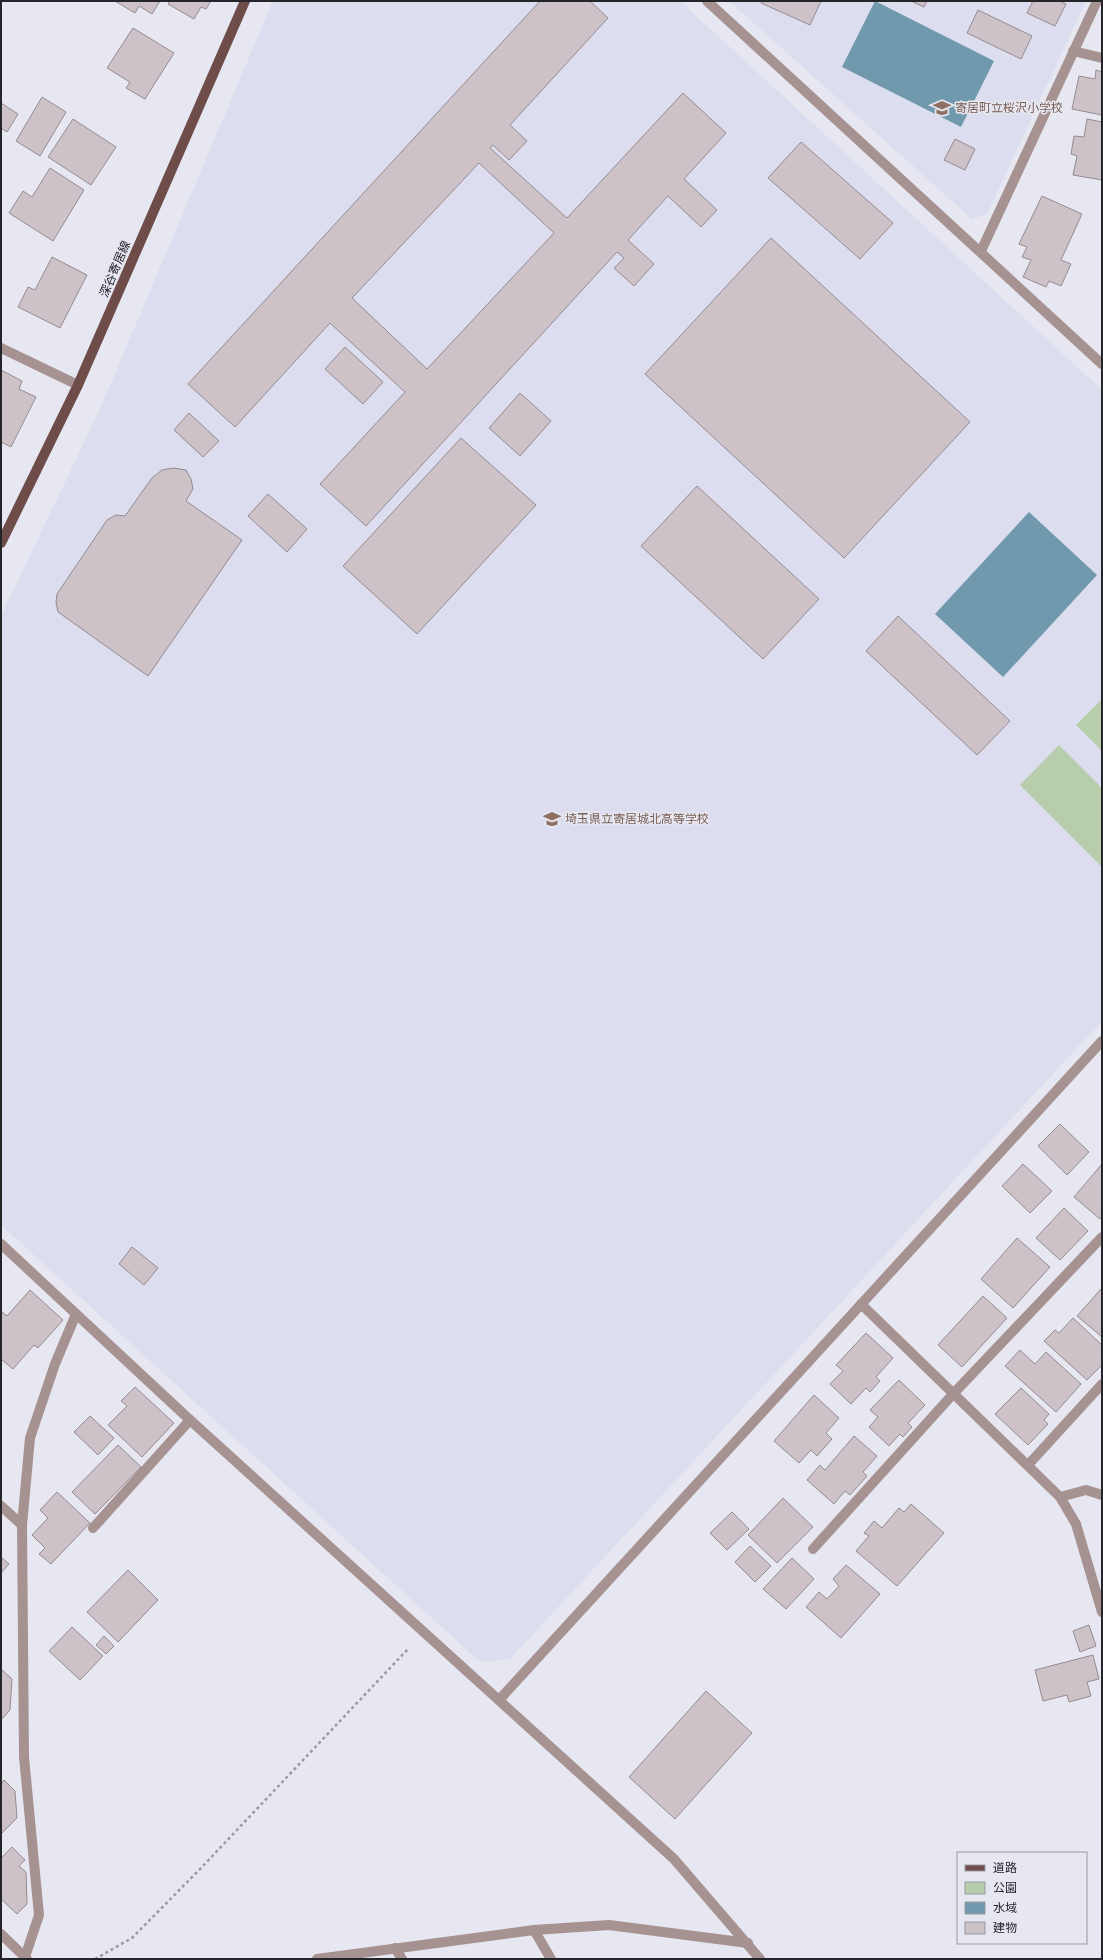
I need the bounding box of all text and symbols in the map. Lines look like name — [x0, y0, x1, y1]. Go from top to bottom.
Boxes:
school or university icon: 寄居町立桜沢小学校 — [932, 98, 952, 118]
place label: 寄居町立桜沢小学校 — [955, 101, 1063, 115]
street label: 深谷寄居線 — [97, 239, 133, 299]
school or university icon: 埼玉県立寄居城北高等学校 — [542, 809, 562, 829]
place label: 埼玉県立寄居城北高等学校 — [565, 812, 709, 826]
legend — [957, 1852, 1087, 1944]
text: 道路 — [993, 1861, 1017, 1875]
text: 公園 — [993, 1881, 1017, 1895]
text: 水域 — [993, 1901, 1017, 1915]
text: 建物 — [993, 1921, 1017, 1935]

